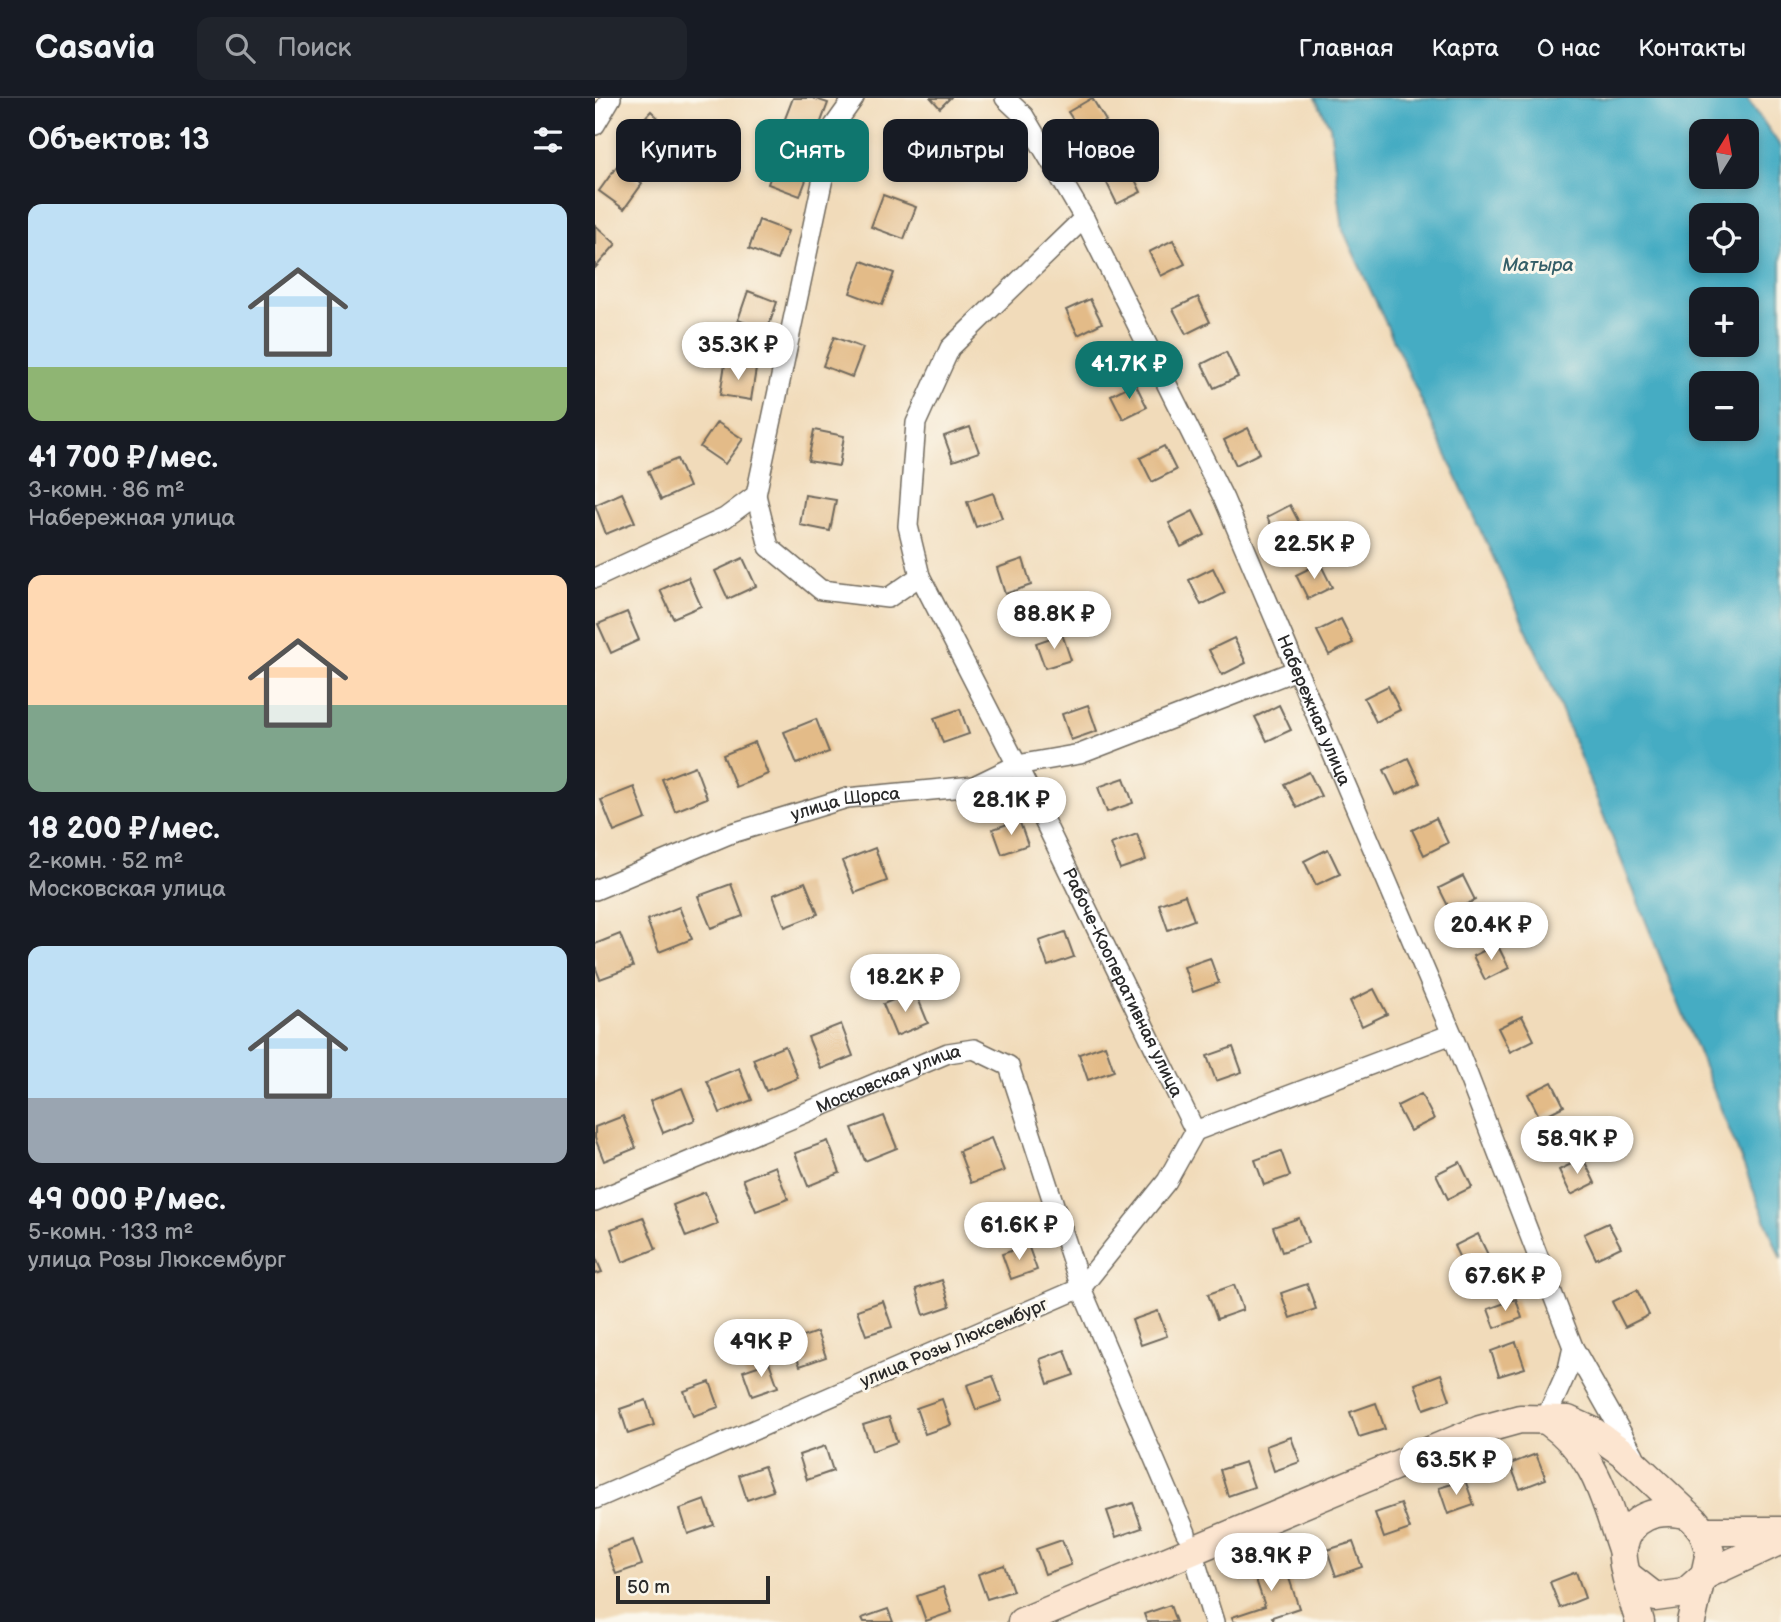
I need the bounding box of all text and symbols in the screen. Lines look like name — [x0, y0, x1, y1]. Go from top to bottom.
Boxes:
search box — [197, 17, 687, 80]
text: Casavia — [35, 28, 155, 68]
icon: search — [221, 29, 259, 67]
text: Поиск — [277, 33, 351, 64]
text: Главная — [1299, 34, 1393, 63]
text: Карта — [1431, 34, 1499, 63]
text: О нас — [1537, 34, 1600, 63]
text: Контакты — [1638, 34, 1746, 63]
chip: Купить — [616, 119, 741, 182]
chip: Снять — [755, 119, 869, 182]
chip: Фильтры — [883, 119, 1028, 182]
chip: Новое — [1042, 119, 1159, 182]
north arrow — [1689, 119, 1759, 189]
map controls — [1689, 119, 1759, 441]
icon: filters — [529, 121, 567, 159]
text: Объектов: 13 — [28, 122, 209, 158]
button: locate — [1689, 203, 1759, 273]
icon: home — [235, 249, 361, 375]
water label: Матыра — [1502, 254, 1574, 277]
button: + — [1689, 287, 1759, 357]
pin: 35.3K ₽ — [673, 322, 803, 382]
text: 35.3K ₽ — [698, 331, 778, 359]
pin: 41.7K ₽ — [1064, 342, 1194, 401]
text: 41.7K ₽ — [1091, 350, 1167, 378]
button: − — [1689, 371, 1759, 441]
text: 41 700 ₽/мес. — [28, 440, 218, 476]
text: 3-комн. · 86 m² — [28, 476, 185, 504]
text: Набережная улица — [28, 504, 235, 532]
pin: 22.5K ₽ — [1249, 522, 1379, 581]
text: 22.5K ₽ — [1273, 530, 1355, 558]
pin: 88.8K ₽ — [989, 592, 1119, 651]
text: 88.8K ₽ — [1013, 600, 1095, 628]
icon: home — [235, 620, 361, 746]
street label: Набережная улица — [1273, 631, 1356, 789]
pin: 28.1K ₽ — [946, 778, 1076, 837]
street label: улица Щорса — [788, 783, 901, 825]
text: 28.1K ₽ — [972, 786, 1050, 814]
text: 18 200 ₽/мес. — [28, 811, 220, 847]
text: 2-комн. · 52 m² — [28, 847, 183, 875]
street label: Рабоче-Кооперативная улица — [1058, 864, 1188, 1101]
text: Московская улица — [28, 875, 226, 903]
pin: 20.4K ₽ — [1426, 902, 1556, 962]
text: 20.4K ₽ — [1450, 911, 1532, 939]
pin: 18.2K ₽ — [840, 954, 970, 1014]
text: 18.2K ₽ — [866, 963, 944, 991]
icon: home — [235, 991, 361, 1117]
street label: Московская улица — [813, 1041, 962, 1118]
pin: 58.9K ₽ — [1512, 1116, 1642, 1176]
text: 58.9K ₽ — [1537, 1125, 1617, 1153]
text: 49 000 ₽/мес. — [28, 1182, 226, 1218]
pin: 61.6K ₽ — [954, 1202, 1084, 1262]
text: 61.6K ₽ — [980, 1211, 1058, 1239]
text: 5-комн. · 133 m² — [28, 1218, 193, 1246]
text: улица Розы Люксембург — [28, 1246, 286, 1274]
pin: 67.6K ₽ — [1440, 1254, 1570, 1313]
text: 67.6K ₽ — [1465, 1262, 1545, 1290]
street label: улица Розы Люксембург — [857, 1294, 1051, 1392]
pin: 49K ₽ — [712, 1320, 810, 1379]
text: 49K ₽ — [730, 1328, 792, 1356]
pin: 63.5K ₽ — [1391, 1438, 1521, 1497]
text: 63.5K ₽ — [1416, 1446, 1496, 1474]
pin: 38.9K ₽ — [1206, 1534, 1336, 1593]
text: 38.9K ₽ — [1230, 1542, 1312, 1570]
scale bar — [616, 1573, 770, 1605]
text: 50 m — [627, 1576, 670, 1599]

